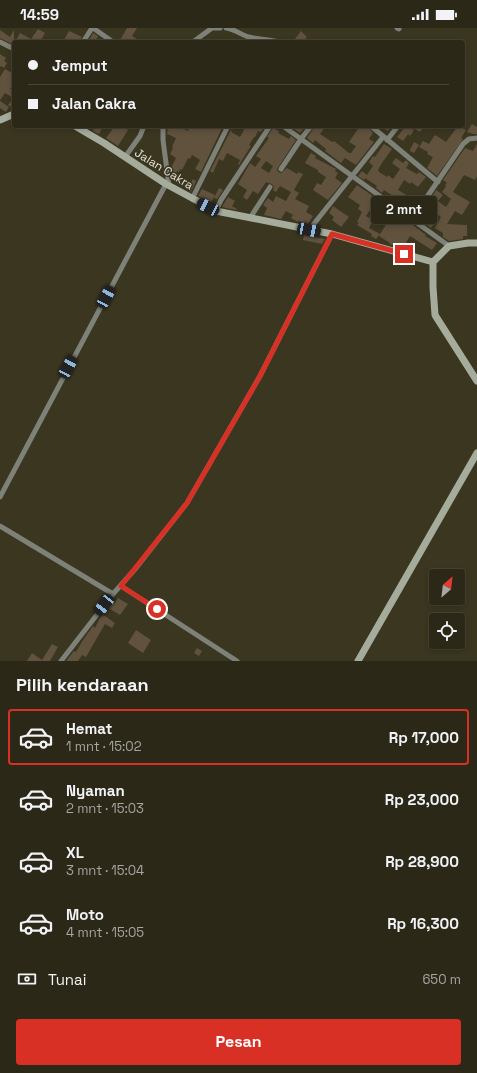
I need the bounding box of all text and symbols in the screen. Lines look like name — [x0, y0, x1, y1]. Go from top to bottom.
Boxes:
text: 14:59 — [20, 5, 59, 24]
text: Jemput — [52, 56, 108, 75]
text: Jalan Cakra — [52, 94, 136, 113]
street label: Jalan Cakra — [132, 145, 196, 193]
car — [195, 196, 221, 218]
callout: 2 mnt — [371, 196, 437, 224]
text: 2 mnt — [386, 201, 422, 218]
car — [296, 222, 322, 238]
route end — [395, 245, 413, 263]
car — [95, 284, 117, 310]
car — [57, 354, 79, 380]
north arrow — [429, 569, 465, 605]
map controls — [429, 569, 465, 649]
car — [92, 592, 116, 618]
route start — [148, 600, 166, 618]
button: locate — [429, 613, 465, 649]
text: Pilih kendaraan — [16, 673, 149, 696]
icon: car — [18, 719, 54, 755]
text: Hemat — [66, 719, 112, 738]
text: Rp 17,000 — [389, 728, 459, 747]
text: 1 mnt · 15:02 — [66, 738, 142, 755]
icon: car — [18, 781, 54, 817]
text: Nyaman — [66, 781, 125, 800]
text: Rp 23,000 — [385, 790, 459, 809]
text: 2 mnt · 15:03 — [66, 800, 144, 817]
icon: car — [18, 843, 54, 879]
text: XL — [66, 843, 84, 862]
text: Rp 28,900 — [385, 852, 459, 871]
text: 3 mnt · 15:04 — [66, 862, 144, 879]
icon: car — [18, 905, 54, 941]
text: Moto — [66, 905, 104, 924]
text: Rp 16,300 — [387, 914, 459, 933]
text: 4 mnt · 15:05 — [66, 924, 144, 941]
icon: cash — [16, 968, 38, 990]
text: Tunai — [48, 970, 86, 989]
text: 650 m — [422, 971, 461, 988]
button: Pesan — [16, 1019, 461, 1065]

